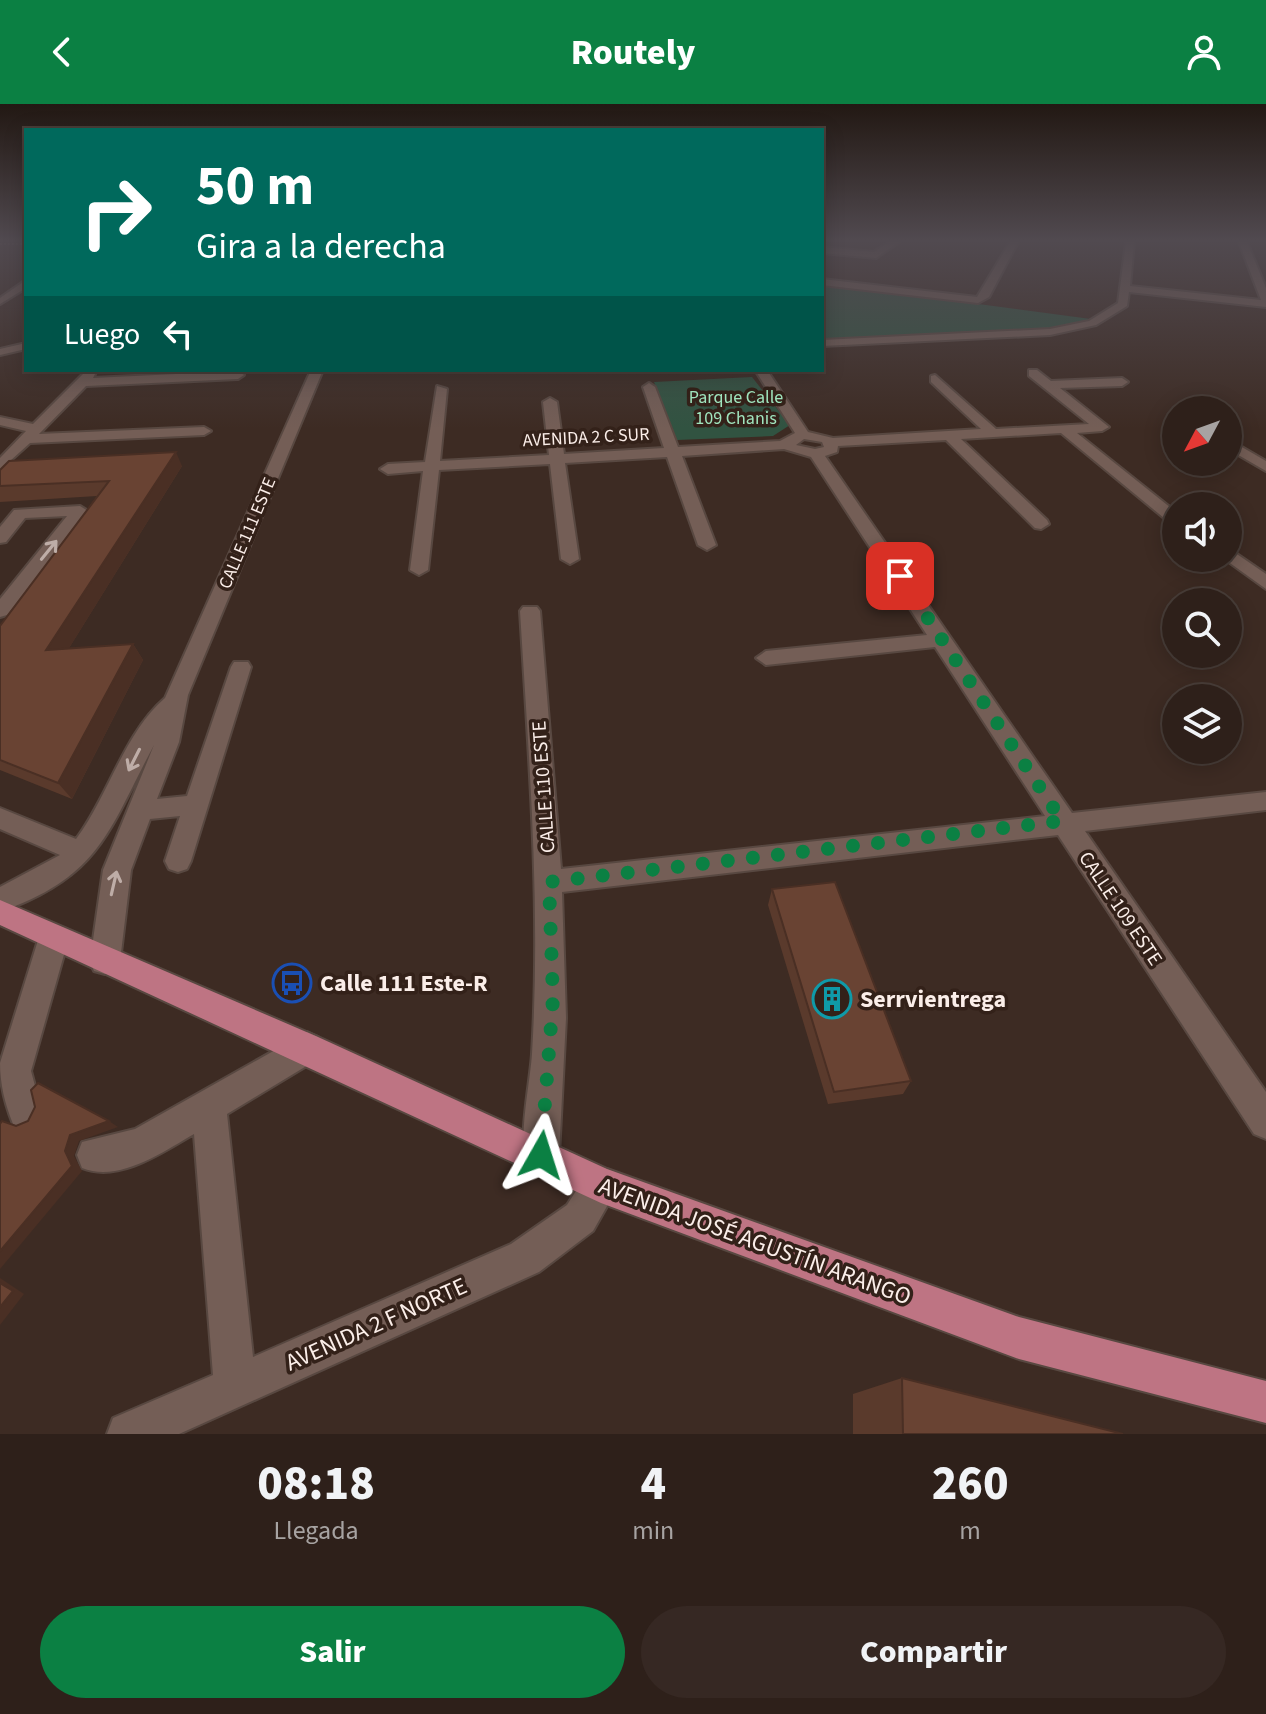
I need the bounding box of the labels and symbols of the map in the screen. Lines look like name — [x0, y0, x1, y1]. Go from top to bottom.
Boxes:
park label: Parque Calle 109 Chanis — [689, 385, 783, 431]
north arrow — [1162, 396, 1242, 476]
street label: AVENIDA 2 C SUR — [522, 422, 650, 453]
street label: CALLE 111 ESTE — [213, 474, 282, 593]
one-way arrow — [40, 540, 58, 561]
pin — [866, 542, 934, 610]
street label: CALLE 110 ESTE — [525, 720, 563, 854]
one-way arrow — [126, 748, 142, 772]
street label: CALLE 109 ESTE — [1072, 846, 1169, 971]
one-way arrow — [107, 871, 122, 897]
bus stop icon: Calle 111 Este-R — [271, 962, 313, 1004]
place label: Calle 111 Este-R — [320, 966, 488, 1001]
building icon: Serrvientrega — [811, 978, 853, 1020]
place label: Serrvientrega — [860, 982, 1006, 1017]
position arrow — [499, 1113, 583, 1197]
street label: AVENIDA JOSÉ AGUSTÍN ARANGO — [594, 1169, 916, 1314]
street label: AVENIDA 2 F NORTE — [280, 1269, 473, 1380]

